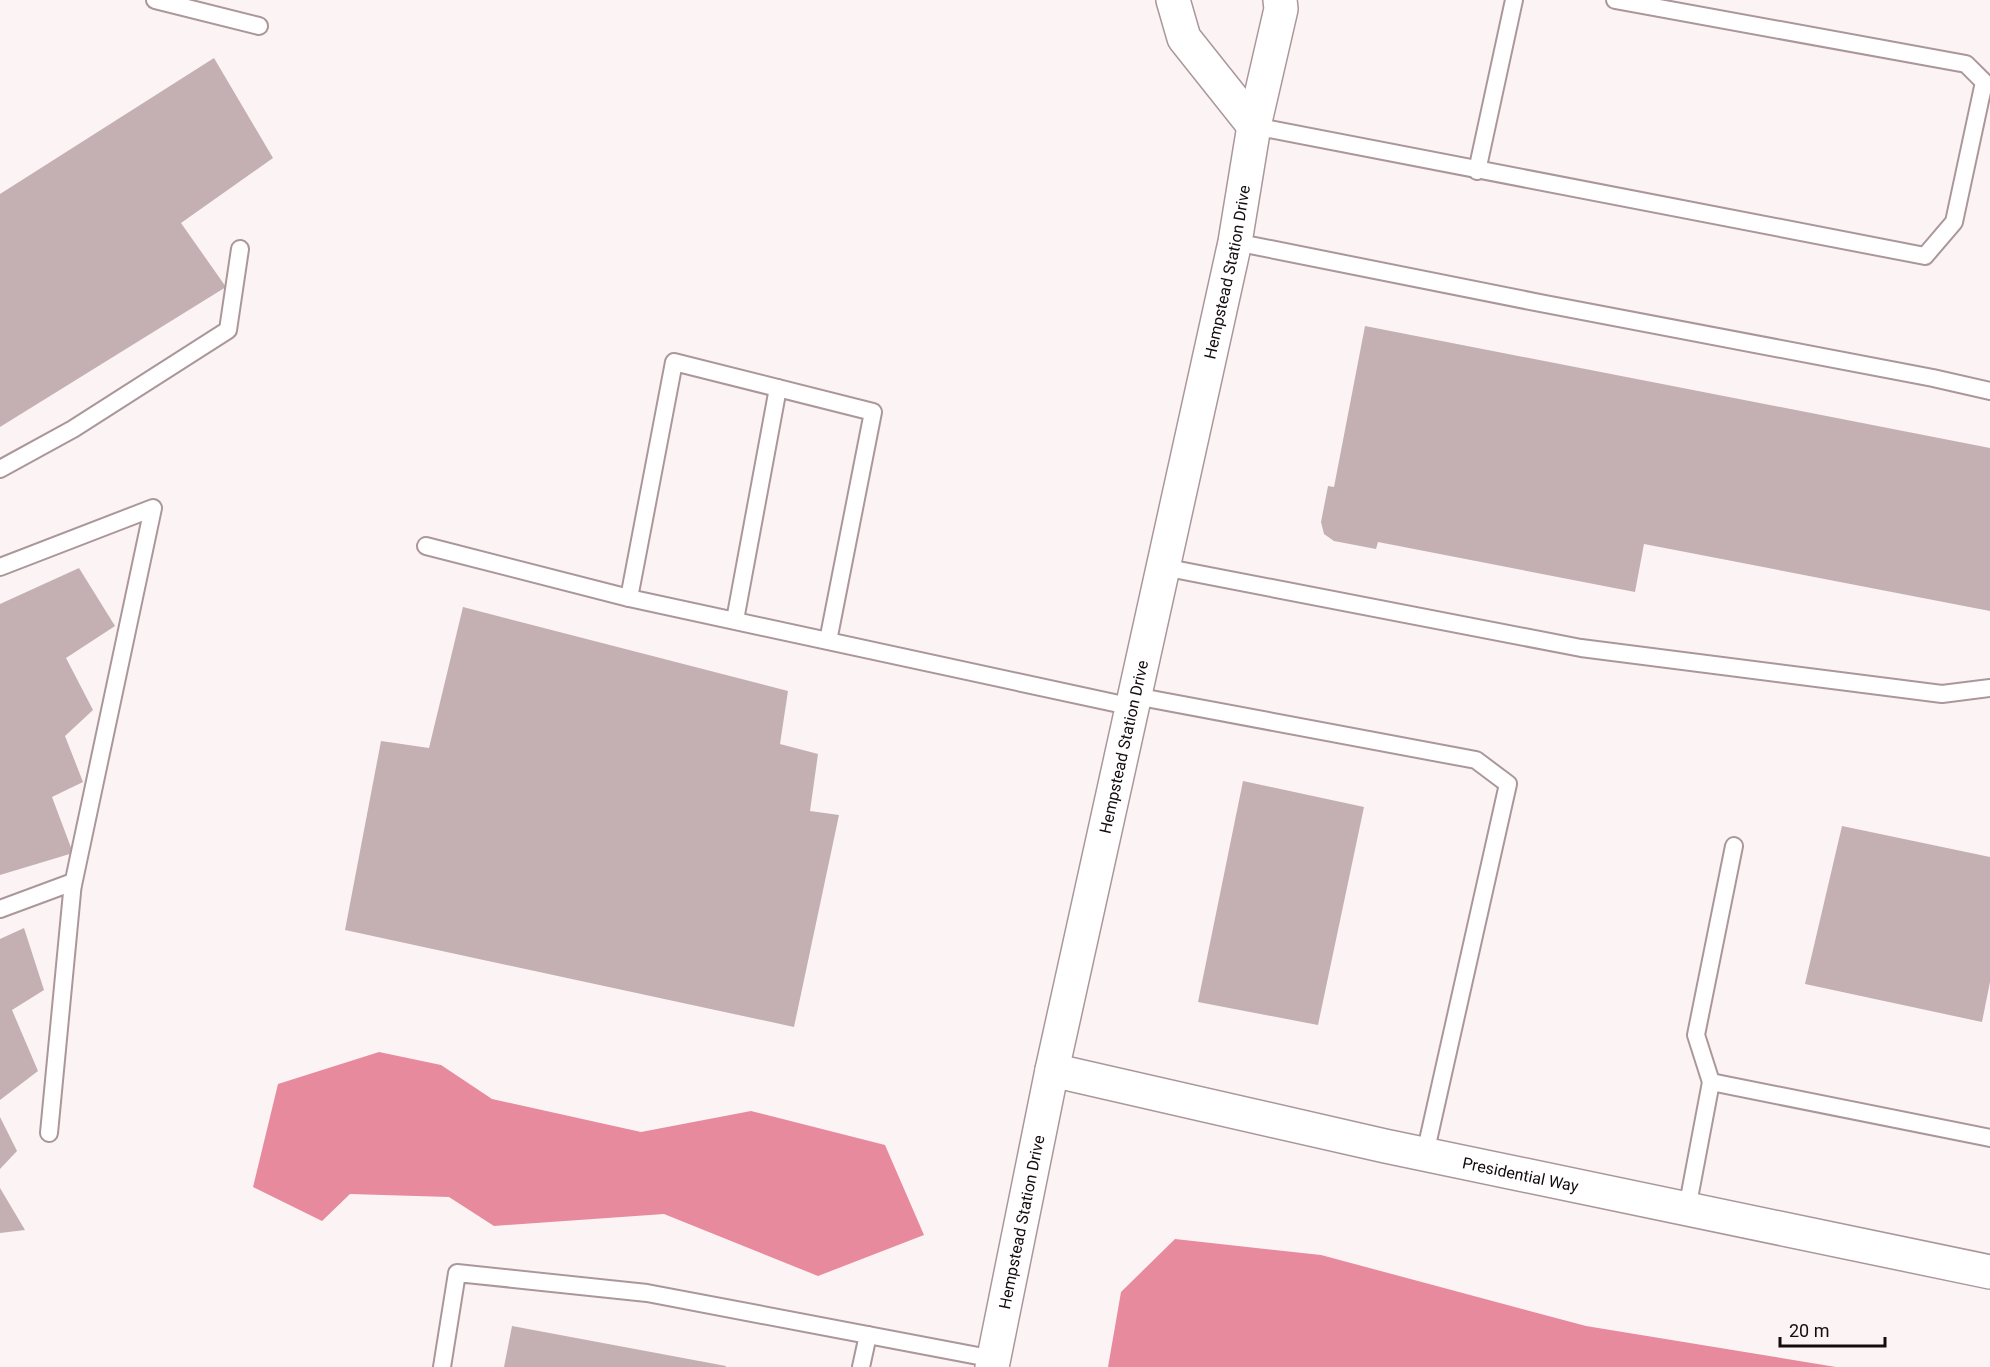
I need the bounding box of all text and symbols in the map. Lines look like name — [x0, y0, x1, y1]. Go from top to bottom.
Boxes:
street label: Hempstead Station Drive — [1200, 184, 1254, 361]
street label: Hempstead Station Drive — [1095, 658, 1152, 835]
street label: Hempstead Station Drive — [994, 1133, 1048, 1311]
street label: Presidential Way — [1461, 1153, 1581, 1196]
scale bar — [1780, 1310, 1885, 1348]
text: 20 m — [1789, 1320, 1829, 1341]

